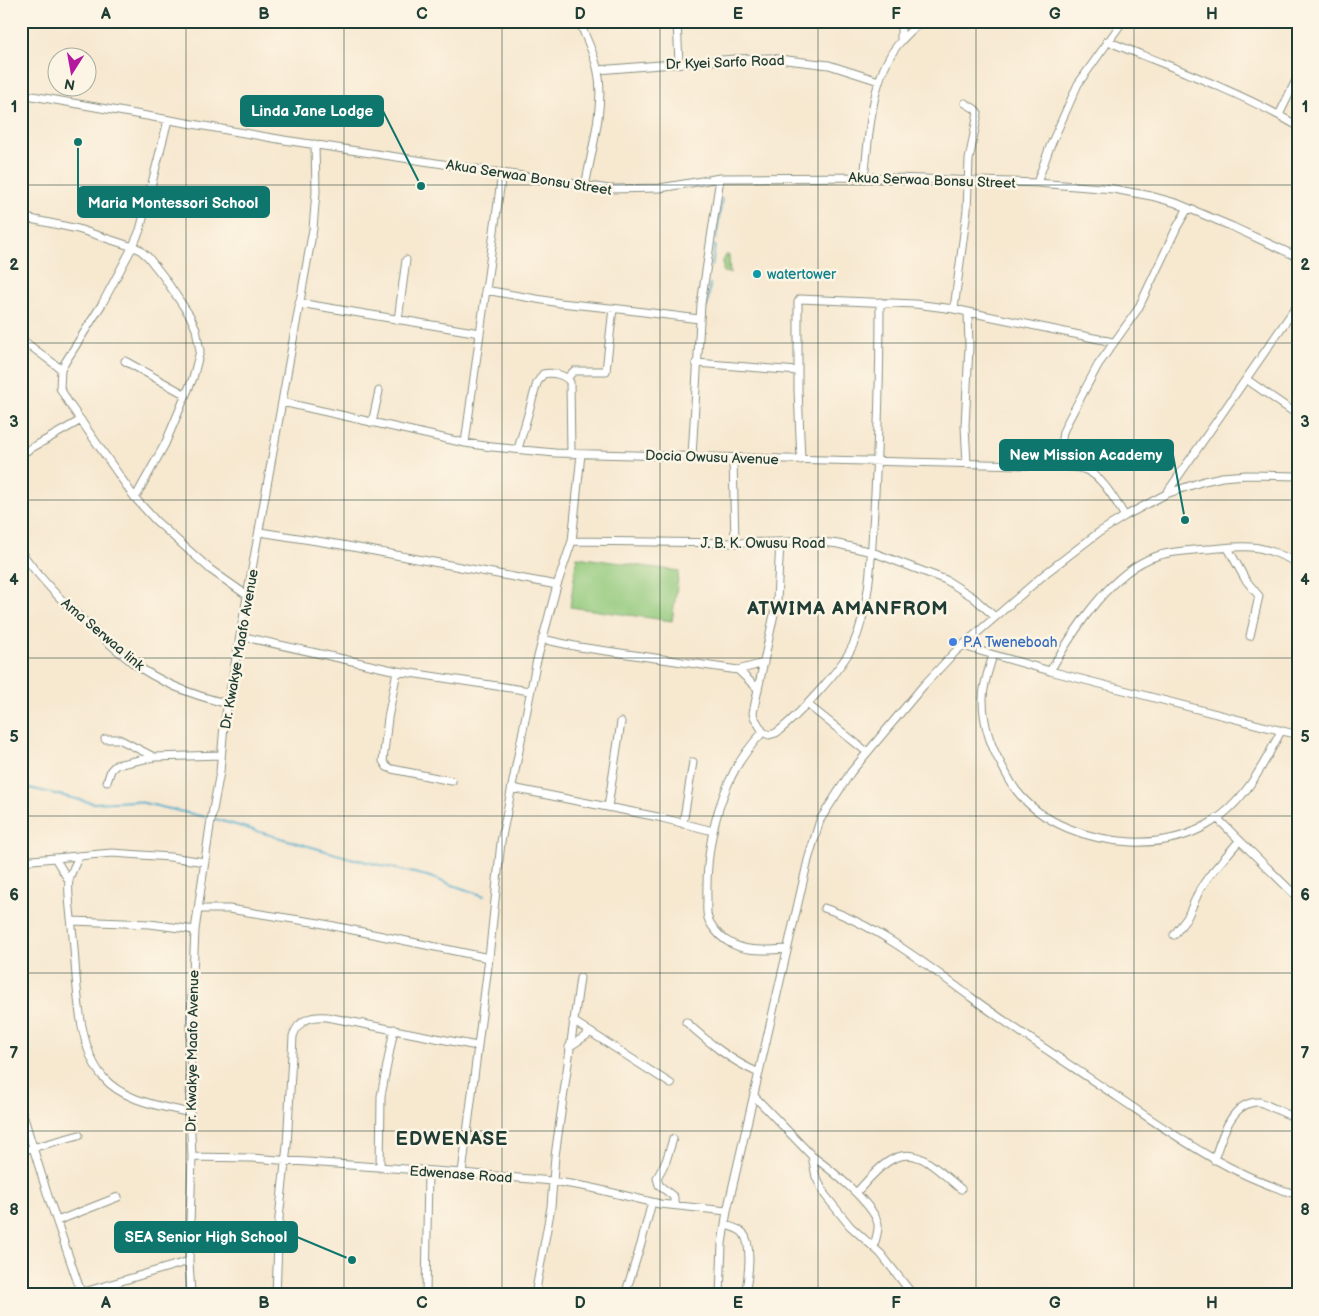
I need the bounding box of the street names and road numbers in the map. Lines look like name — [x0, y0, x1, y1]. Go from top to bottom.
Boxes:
street label: Dr Kyei Sarfo Road — [665, 52, 785, 73]
street label: Akua Serwaa Bonsu Street — [445, 156, 614, 199]
street label: Akua Serwaa Bonsu Street — [848, 169, 1017, 192]
street label: Docia Owusu Avenue — [645, 447, 779, 468]
street label: J. B. K. Owusu Road — [701, 535, 825, 552]
street label: Dr. Kwakye Maafo Avenue — [217, 568, 262, 730]
street label: Ama Serwaa link — [58, 595, 148, 674]
street label: Dr. Kwakye Maafo Avenue — [183, 970, 202, 1132]
street label: Edwenase Road — [409, 1162, 513, 1187]

